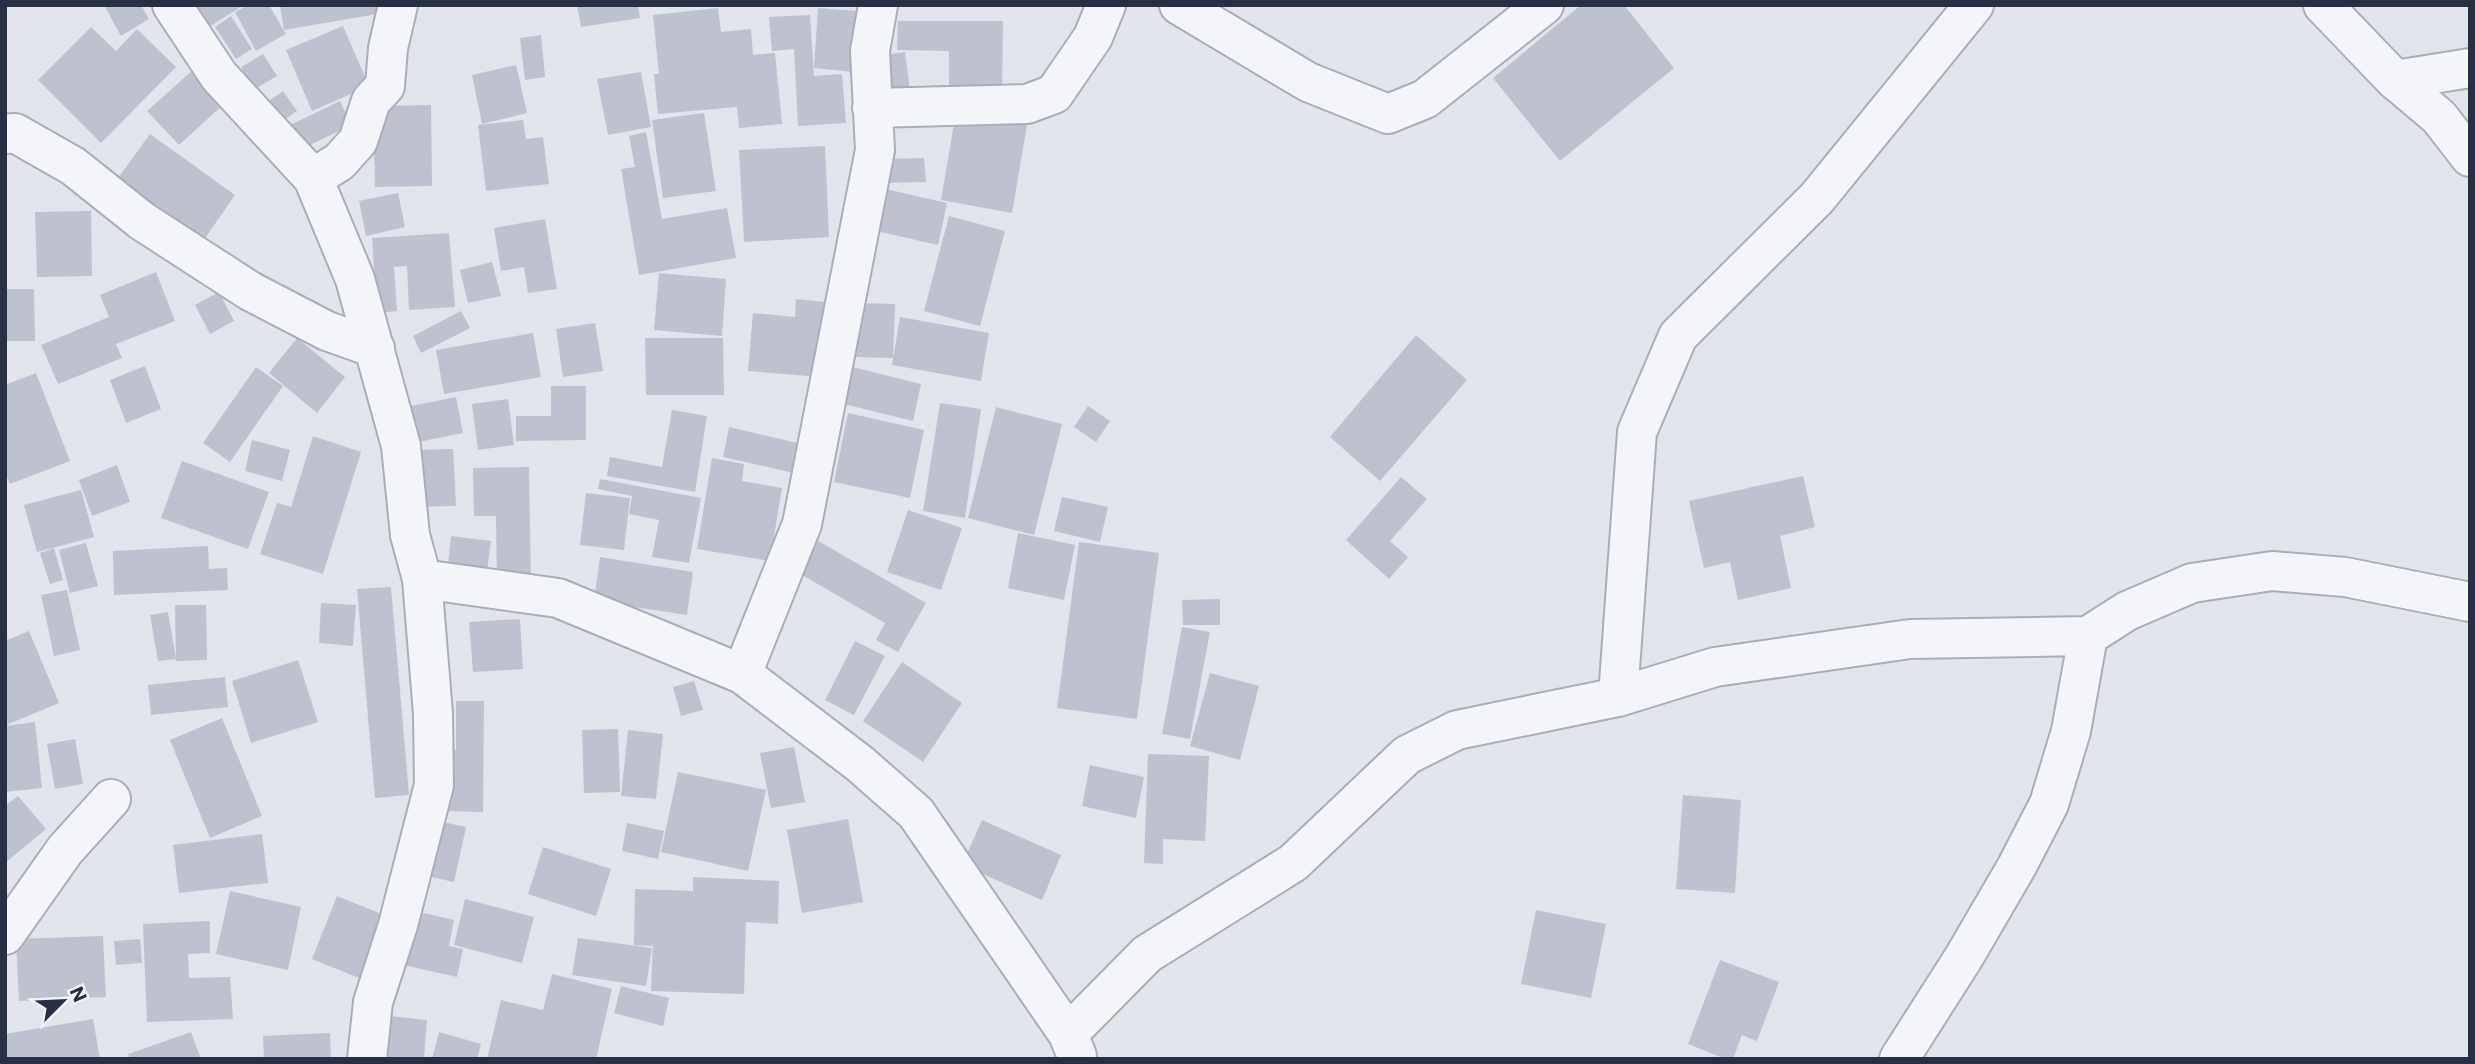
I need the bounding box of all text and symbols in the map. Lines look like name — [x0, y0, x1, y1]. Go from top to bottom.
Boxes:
north arrow — [28, 966, 98, 1036]
text: N — [66, 983, 92, 1005]

